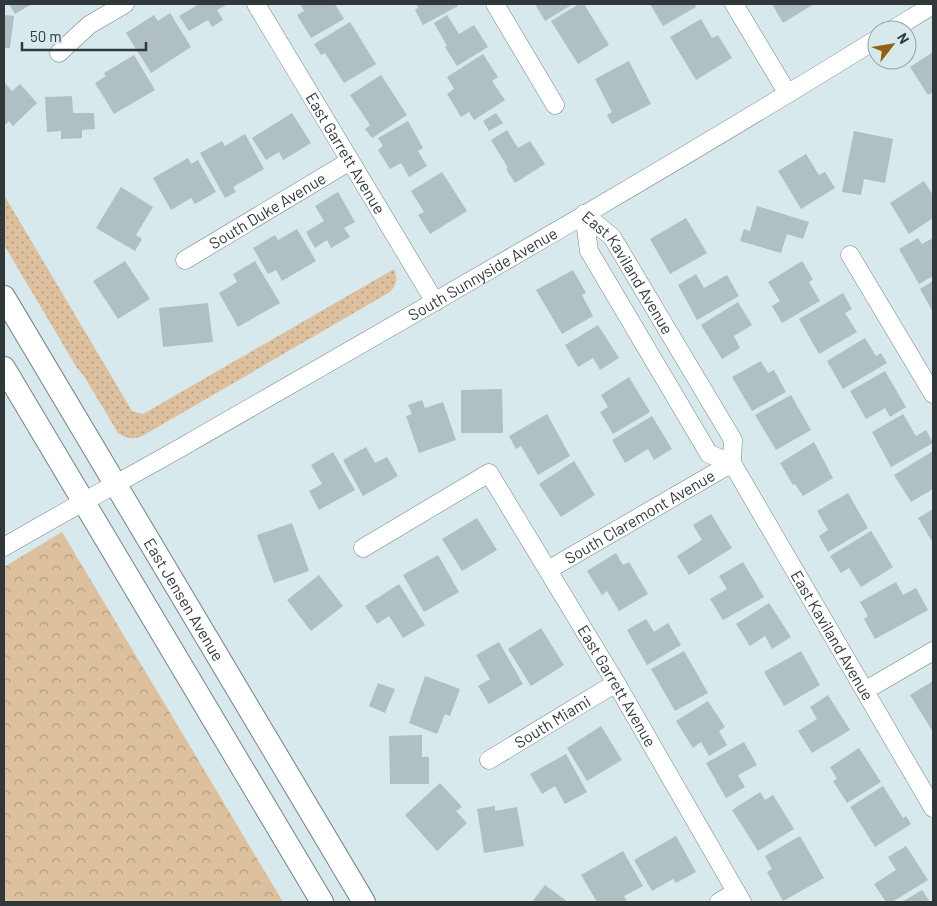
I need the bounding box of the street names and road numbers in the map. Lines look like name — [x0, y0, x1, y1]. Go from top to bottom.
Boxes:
street label: East Garrett Avenue — [302, 89, 390, 217]
street label: South Duke Avenue — [205, 168, 329, 253]
street label: East Kaviland Avenue — [579, 206, 678, 337]
street label: South Sunnyside Avenue — [404, 223, 560, 324]
street label: South Claremont Avenue — [561, 465, 718, 567]
street label: East Jensen Avenue — [140, 534, 228, 664]
street label: East Kaviland Avenue — [788, 567, 878, 704]
street label: East Garrett Avenue — [574, 621, 661, 750]
street label: South Miami — [511, 691, 593, 751]

